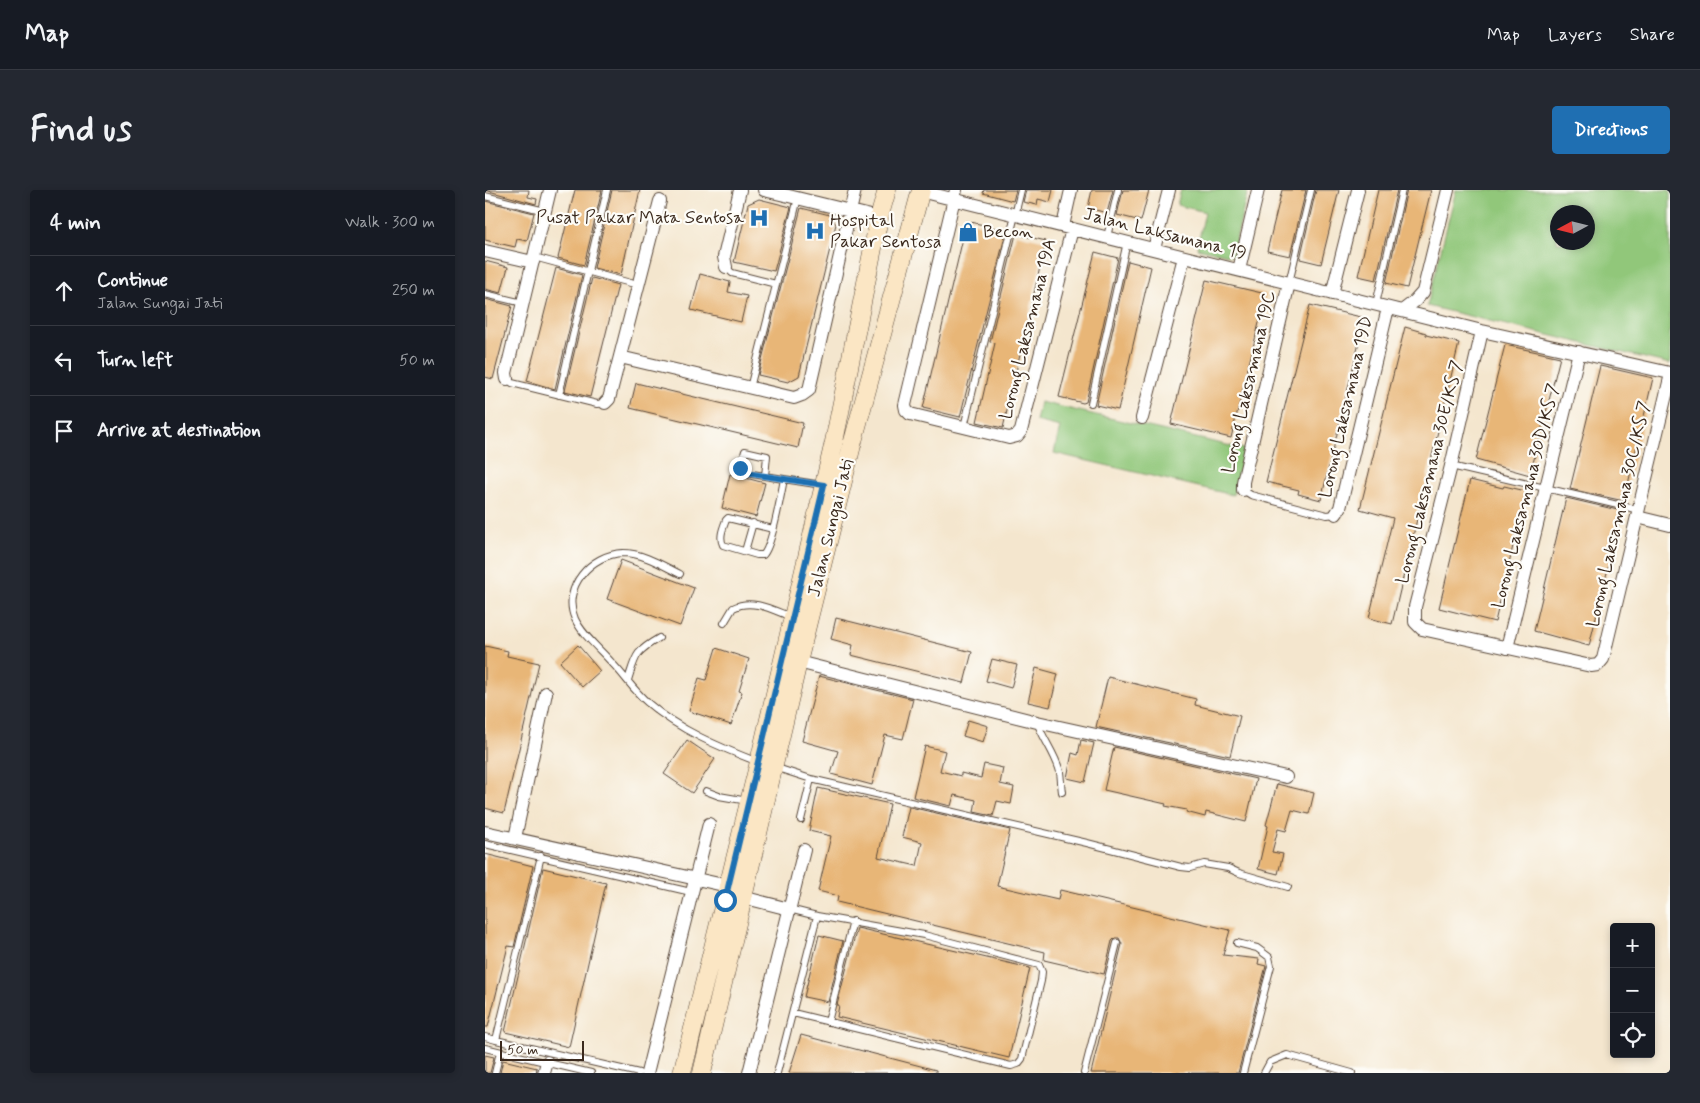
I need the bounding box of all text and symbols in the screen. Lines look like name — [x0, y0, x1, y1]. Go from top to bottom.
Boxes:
text: Map — [25, 19, 69, 50]
text: Map — [1487, 23, 1520, 47]
text: Layers — [1548, 23, 1602, 47]
text: Share — [1630, 23, 1675, 47]
button: Directions — [1552, 106, 1670, 154]
text: Find us — [30, 107, 132, 153]
street label: Jalan Laksamana 19 — [1081, 202, 1249, 266]
north arrow — [1550, 205, 1595, 250]
place label: Pusat Pakar Mata Sentosa — [536, 206, 744, 230]
hospital icon: Pusat Pakar Mata Sentosa — [748, 207, 770, 229]
text: 4 min — [50, 209, 101, 237]
place label: Hospital Pakar Sentosa — [830, 209, 942, 254]
text: Walk · 300 m — [345, 212, 435, 233]
hospital icon: Hospital Pakar Sentosa — [804, 220, 826, 242]
place label: Becon — [983, 220, 1033, 244]
shop icon: Becon — [957, 221, 979, 243]
street label: Lorong Laksamana 19A — [994, 236, 1064, 422]
text: Continue — [97, 268, 168, 293]
icon: ahead — [50, 277, 78, 305]
text: 250 m — [392, 280, 435, 301]
street label: Lorong Laksamana 19C — [1216, 288, 1284, 476]
text: Jalan Sungai Jati — [97, 293, 223, 314]
street label: Lorong Laksamana 19D — [1313, 314, 1381, 501]
icon: left — [50, 347, 78, 375]
text: Turn left — [97, 348, 173, 373]
text: 50 m — [399, 350, 435, 371]
street label: Lorong Laksamana 30E/KS 7 — [1391, 358, 1471, 587]
street label: Lorong Laksamana 30D/KS 7 — [1486, 381, 1568, 612]
street label: Lorong Laksamana 30C/KS 7 — [1581, 398, 1659, 630]
icon: arrive — [50, 417, 78, 445]
text: Arrive at destination — [97, 418, 261, 443]
street label: Jalan Sungai Jati — [802, 456, 861, 600]
route end — [729, 457, 752, 480]
route start — [714, 889, 737, 912]
map controls — [1610, 923, 1655, 1058]
button: + — [1610, 923, 1655, 968]
button: − — [1610, 968, 1655, 1013]
button: locate — [1610, 1013, 1655, 1058]
scale bar — [500, 1038, 584, 1061]
text: 50 m — [507, 1041, 538, 1059]

